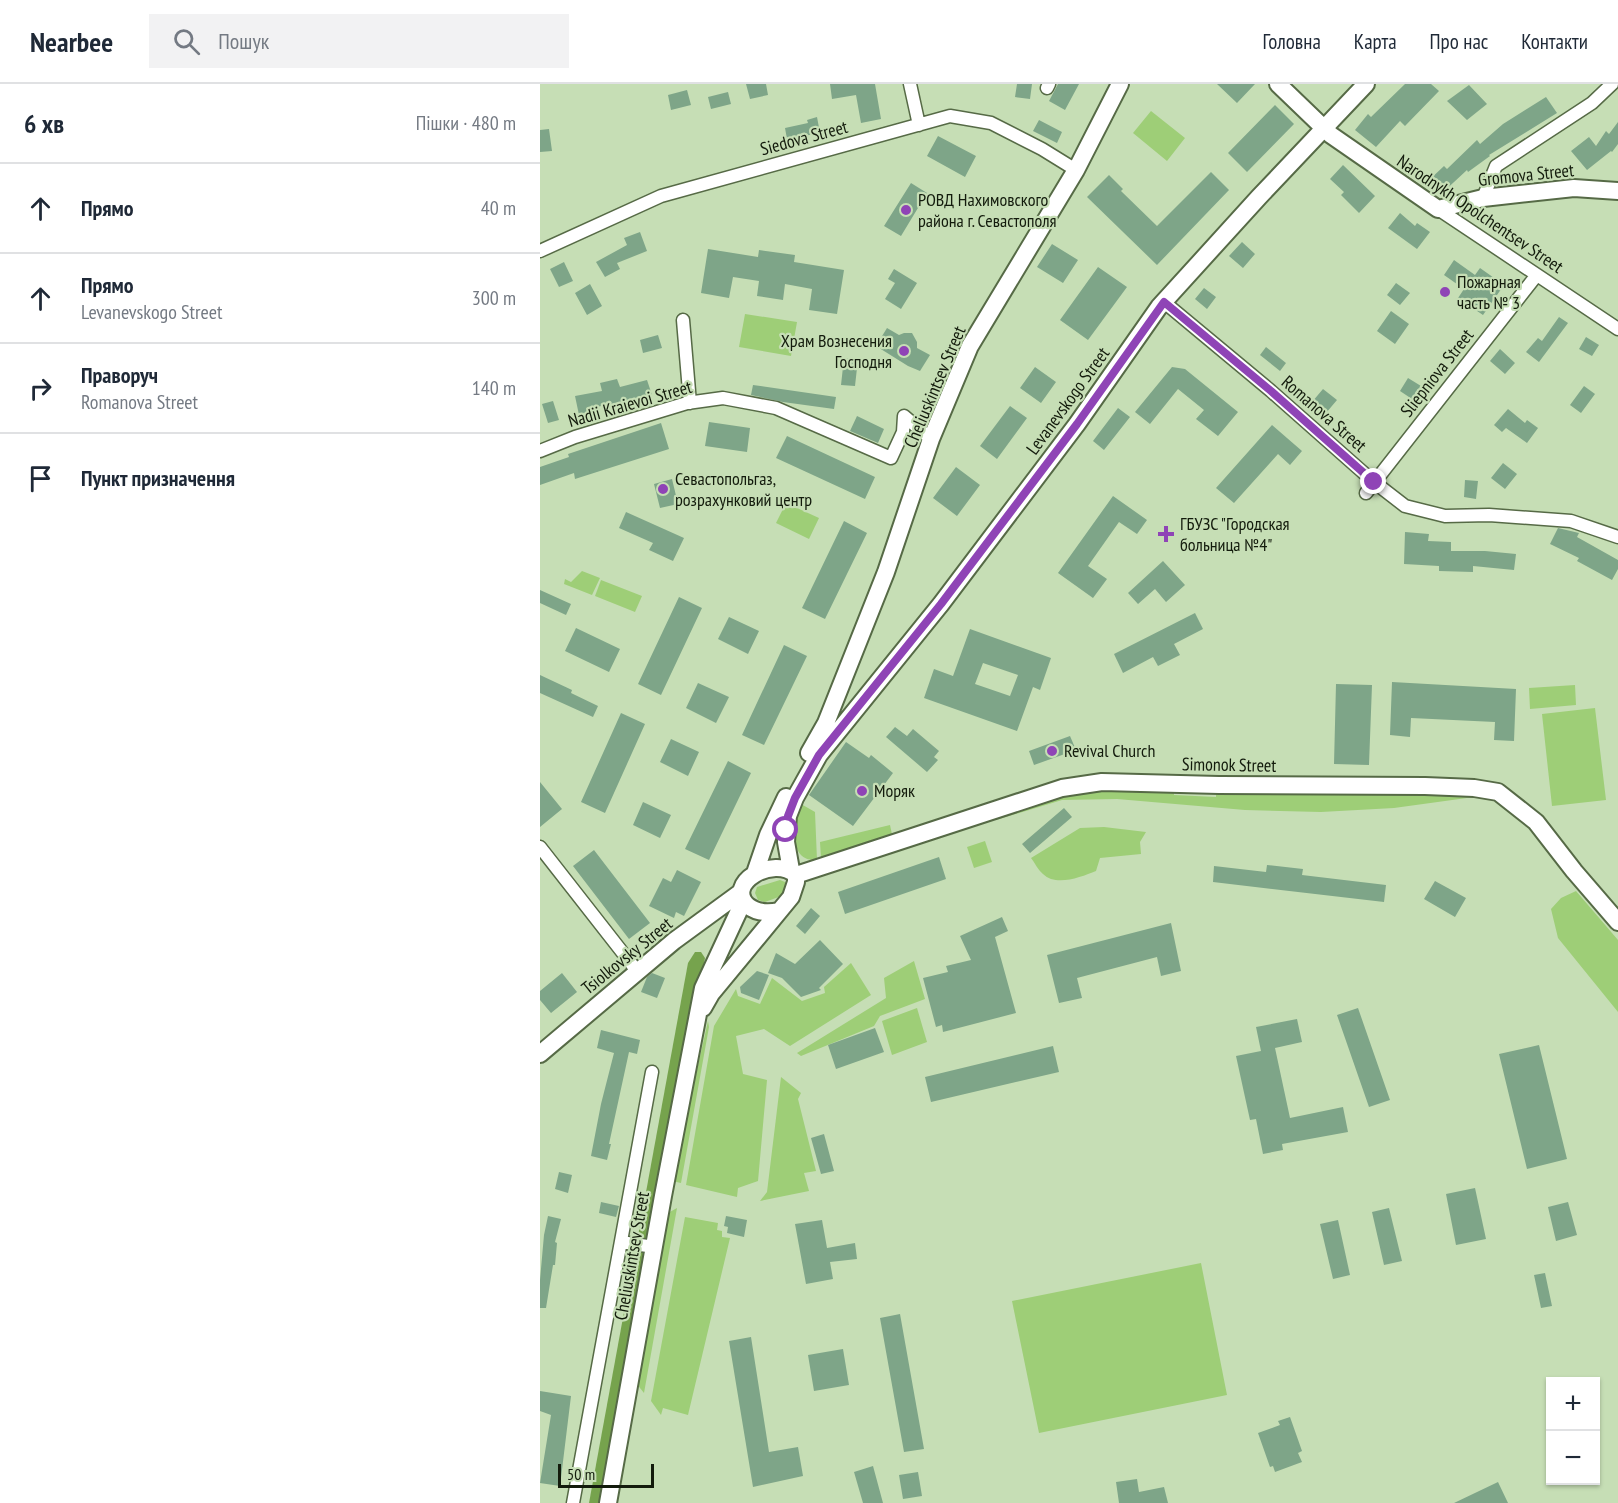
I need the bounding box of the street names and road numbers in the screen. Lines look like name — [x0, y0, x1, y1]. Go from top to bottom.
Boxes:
street label: Siedova Street — [758, 115, 850, 160]
street label: Narodnykh Opolchentsev Street — [1393, 149, 1568, 278]
street label: Gromova Street — [1477, 158, 1575, 191]
street label: Cheliuskintsev Street — [899, 322, 971, 451]
street label: Sliepniova Street — [1395, 324, 1478, 421]
street label: Levanevskogo Street — [1021, 342, 1114, 459]
street label: Romanova Street — [1277, 370, 1372, 457]
street label: Nadii Kraievoi Street — [565, 375, 694, 432]
street label: Simonok Street — [1182, 752, 1276, 777]
street label: Tsiolkovsky Street — [577, 912, 677, 999]
street label: Cheliuskintsev Street — [609, 1190, 654, 1322]

